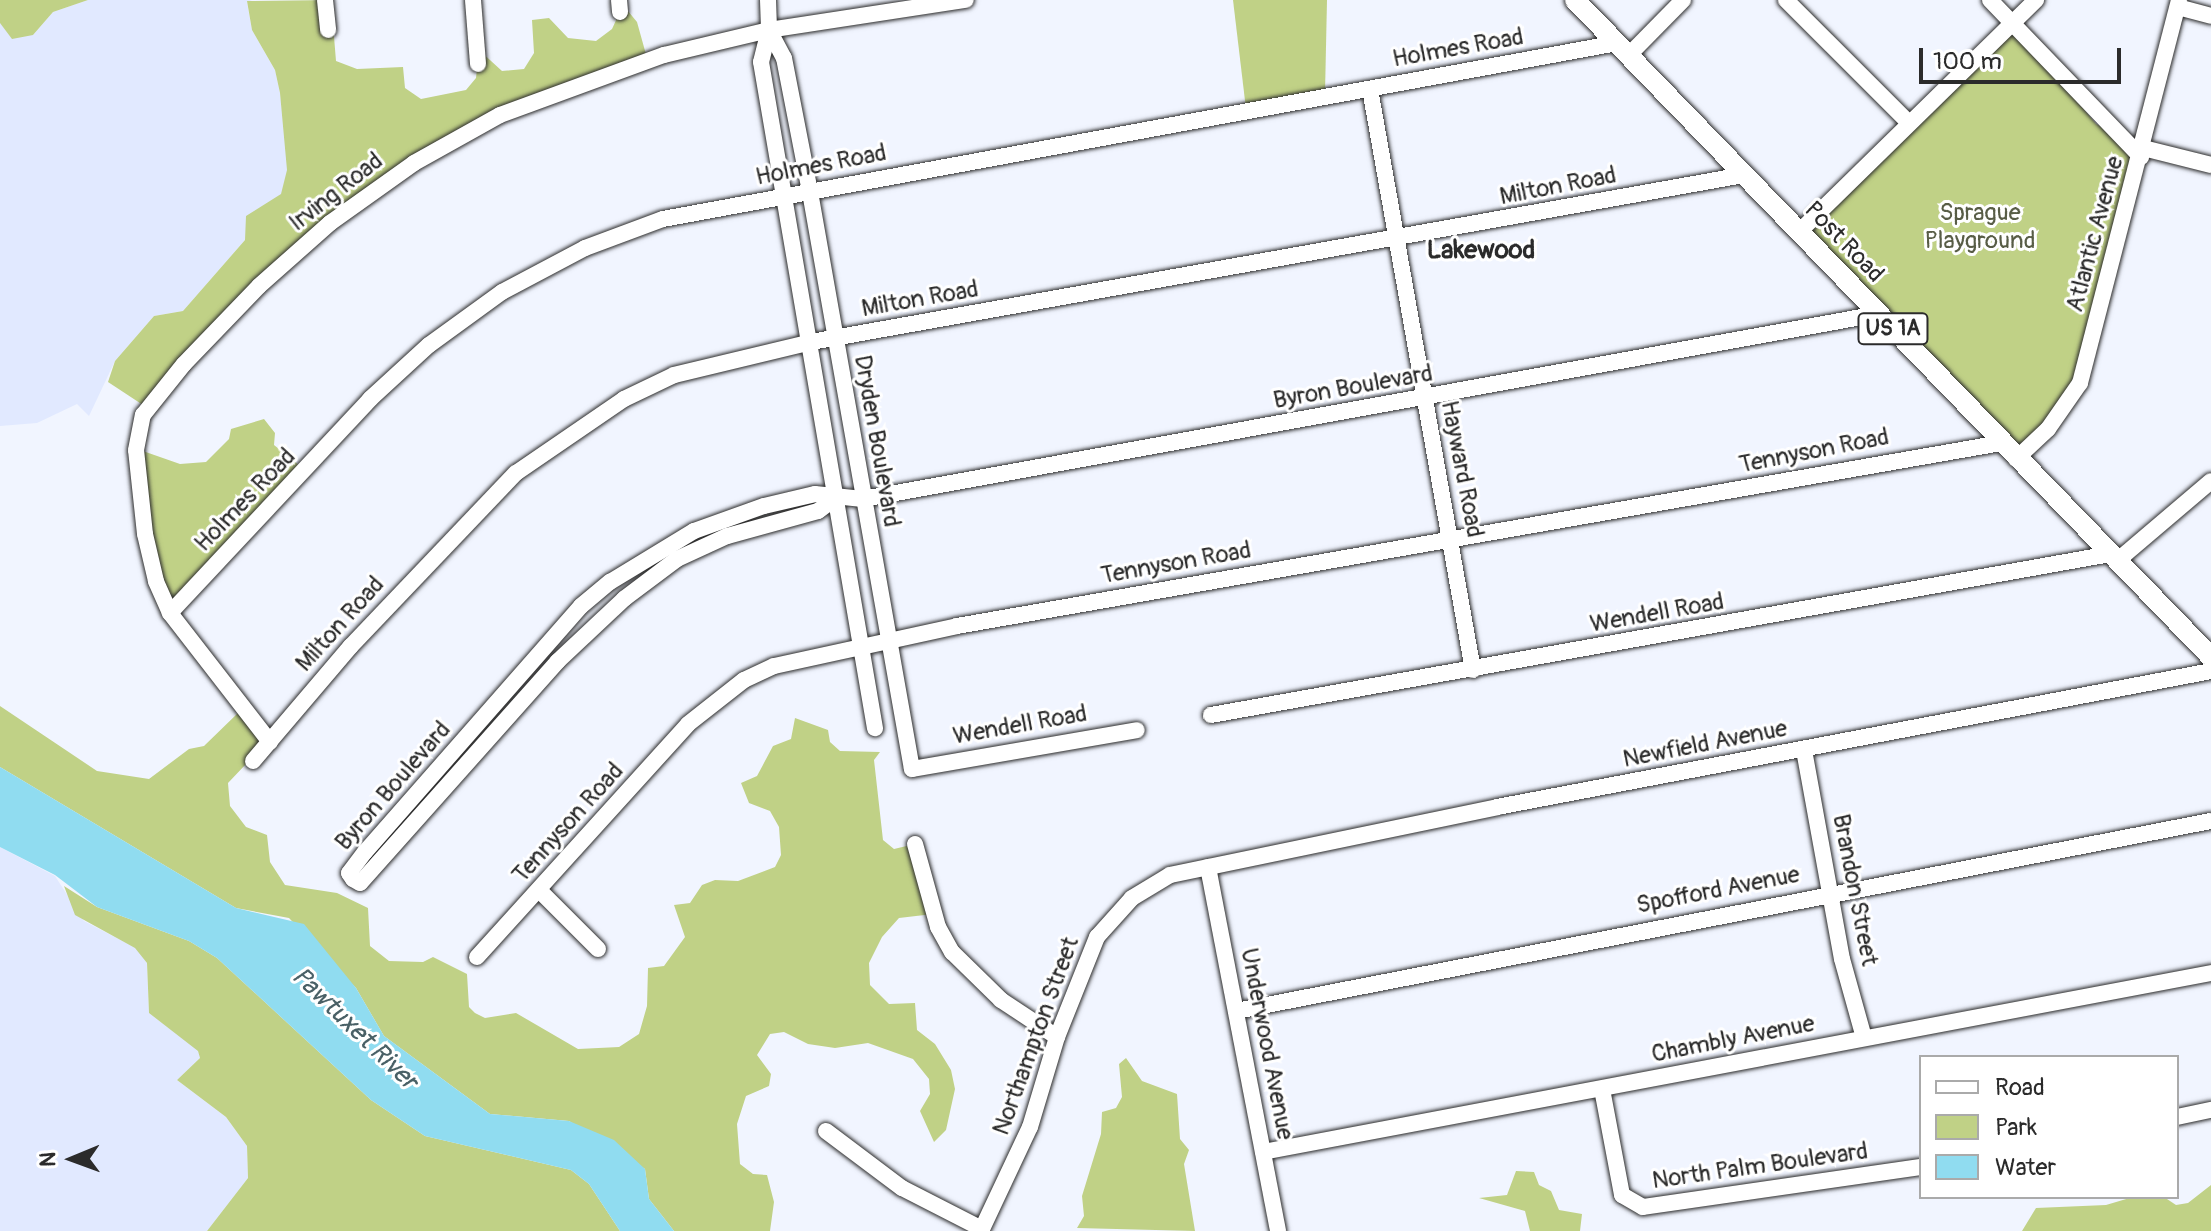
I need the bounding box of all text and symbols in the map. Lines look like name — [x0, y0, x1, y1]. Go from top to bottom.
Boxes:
street label: Holmes Road — [1390, 22, 1526, 74]
scale bar — [1923, 32, 2125, 82]
text: 100 m — [1933, 47, 2002, 76]
street label: Holmes Road — [753, 138, 889, 192]
street label: Irving Road — [284, 147, 388, 237]
street label: Atlantic Avenue — [2060, 153, 2130, 315]
street label: Milton Road — [1497, 161, 1619, 211]
street label: Post Road — [1798, 196, 1890, 288]
park label: Sprague Playground — [1925, 199, 2035, 255]
district label: Lakewood — [1427, 235, 1535, 267]
street label: Milton Road — [859, 275, 981, 323]
road number: US 1A — [1857, 311, 1929, 347]
street label: Dryden Boulevard — [848, 353, 906, 529]
street label: Byron Boulevard — [1271, 359, 1435, 415]
street label: Hayward Road — [1435, 398, 1489, 540]
street label: Tennyson Road — [1737, 422, 1891, 480]
street label: Holmes Road — [189, 442, 301, 558]
street label: Tennyson Road — [1099, 536, 1253, 590]
street label: Milton Road — [290, 570, 390, 678]
street label: Wendell Road — [1588, 587, 1726, 639]
street label: Wendell Road — [951, 699, 1089, 751]
street label: Newfield Avenue — [1621, 714, 1789, 774]
street label: Byron Boulevard — [329, 716, 457, 856]
street label: Tennyson Road — [506, 757, 630, 889]
street label: Brandon Street — [1826, 812, 1884, 968]
street label: Spofford Avenue — [1634, 860, 1802, 920]
street label: Northampton Street — [987, 933, 1085, 1139]
street label: Underwood Avenue — [1234, 946, 1300, 1142]
water label: Pawtuxet River — [285, 961, 423, 1097]
street label: Chambly Avenue — [1649, 1009, 1817, 1069]
legend — [1919, 1055, 2179, 1199]
text: Road — [1995, 1073, 2045, 1102]
text: Park — [1995, 1113, 2037, 1142]
north arrow — [32, 1119, 112, 1199]
street label: North Palm Boulevard — [1650, 1137, 1870, 1195]
text: N — [34, 1152, 62, 1167]
text: Water — [1995, 1153, 2056, 1182]

